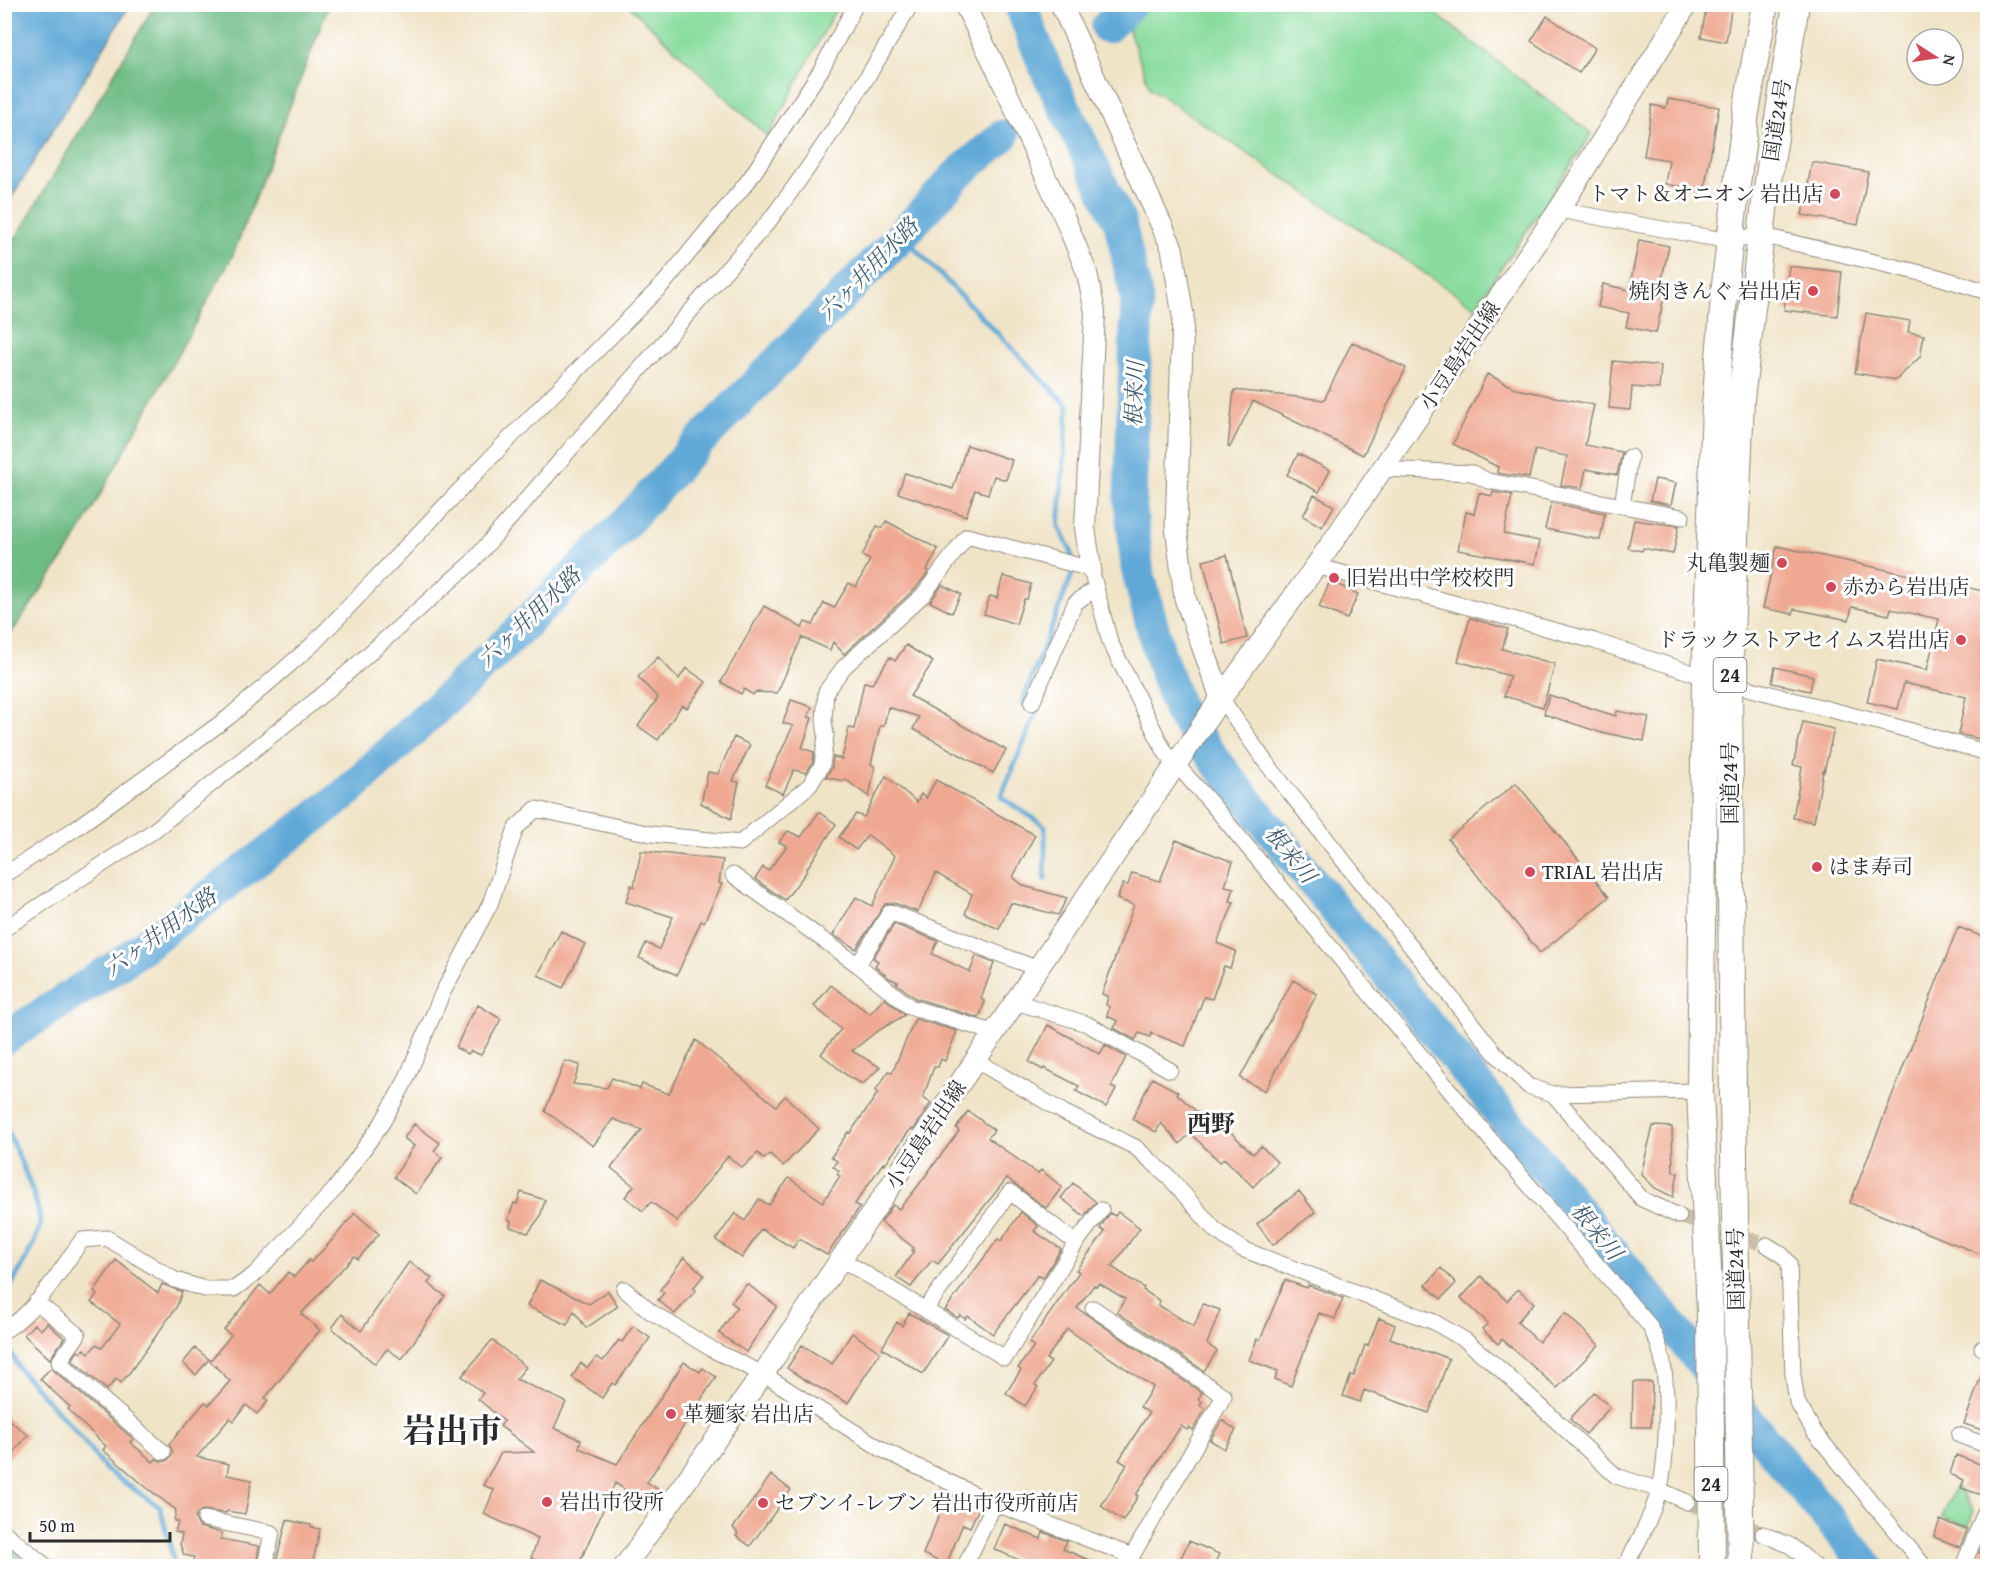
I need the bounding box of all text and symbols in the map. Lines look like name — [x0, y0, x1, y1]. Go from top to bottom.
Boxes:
north arrow — [1905, 27, 1965, 87]
text: N — [1937, 52, 1963, 68]
street label: 国道24号 — [1755, 76, 1798, 163]
place label: トマト＆オニオン 岩出店 — [1588, 178, 1823, 209]
marker: トマト＆オニオン 岩出店 — [1828, 187, 1842, 201]
water label: 六ヶ井用水路 — [811, 209, 927, 328]
place label: 焼肉きんぐ 岩出店 — [1628, 275, 1801, 306]
marker: 焼肉きんぐ 岩出店 — [1806, 284, 1820, 298]
street label: 小豆島岩出線 — [1412, 295, 1508, 417]
water label: 根来川 — [1117, 358, 1151, 428]
place label: 丸亀製麺 — [1686, 547, 1770, 578]
marker: 丸亀製麺 — [1775, 556, 1789, 570]
water label: 六ヶ井用水路 — [470, 558, 589, 674]
place label: 旧岩出中学校校門 — [1346, 562, 1514, 593]
marker: 旧岩出中学校校門 — [1327, 571, 1341, 585]
place label: 赤から岩出店 — [1843, 571, 1969, 602]
marker: 赤から岩出店 — [1824, 580, 1838, 594]
place label: ドラックストアセイムス岩出店 — [1657, 624, 1949, 655]
marker: ドラックストアセイムス岩出店 — [1954, 633, 1968, 647]
road number: 24 — [1714, 658, 1746, 692]
street label: 国道24号 — [1714, 741, 1745, 825]
water label: 根来川 — [1258, 818, 1325, 891]
place label: はま寿司 — [1829, 851, 1913, 882]
place label: TRIAL 岩出店 — [1542, 856, 1663, 887]
marker: はま寿司 — [1810, 860, 1824, 874]
marker: TRIAL 岩出店 — [1523, 865, 1537, 879]
water label: 六ヶ井用水路 — [97, 879, 224, 984]
street label: 小豆島岩出線 — [878, 1074, 974, 1196]
district label: 西野 — [1187, 1106, 1235, 1141]
water label: 根来川 — [1564, 1195, 1631, 1268]
street label: 国道24号 — [1719, 1227, 1752, 1311]
place label: 革麺家 岩出店 — [683, 1398, 814, 1429]
district label: 岩出市 — [403, 1406, 502, 1454]
marker: 革麺家 岩出店 — [664, 1407, 678, 1421]
road number: 24 — [1694, 1467, 1728, 1501]
place label: 岩出市役所 — [559, 1486, 664, 1517]
place label: セブンイ-レブン 岩出市役所前店 — [775, 1487, 1078, 1518]
marker: 岩出市役所 — [540, 1495, 554, 1509]
marker: セブンイ-レブン 岩出市役所前店 — [756, 1496, 770, 1510]
scale bar — [30, 1505, 170, 1543]
text: 50 m — [39, 1512, 75, 1539]

